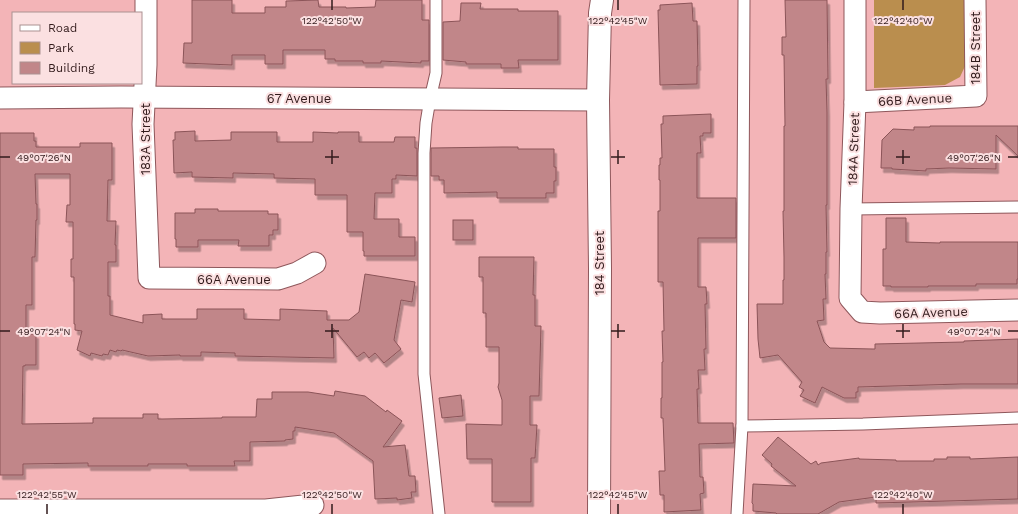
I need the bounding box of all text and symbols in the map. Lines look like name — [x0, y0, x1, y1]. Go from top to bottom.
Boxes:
street label: 184B Street — [968, 11, 983, 85]
legend — [12, 12, 142, 84]
text: 122°42'50"W — [302, 15, 362, 26]
text: 122°42'45"W — [589, 15, 648, 26]
text: 122°42'40"W — [873, 15, 933, 26]
text: Road — [48, 21, 77, 35]
text: Park — [48, 41, 74, 55]
text: Building — [48, 61, 95, 75]
street label: 66B Avenue — [878, 90, 952, 109]
street label: 67 Avenue — [267, 91, 331, 106]
street label: 183A Street — [138, 102, 153, 175]
street label: 184A Street — [845, 112, 862, 186]
text: 49°07'26"N — [17, 152, 71, 163]
text: 49°07'26"N — [947, 152, 1001, 163]
street label: 184 Street — [592, 230, 607, 295]
street label: 66A Avenue — [197, 272, 271, 287]
street label: 66A Avenue — [894, 304, 968, 321]
text: 49°07'24"N — [17, 326, 71, 337]
text: 49°07'24"N — [947, 326, 1001, 337]
text: 122°42'55"W — [17, 489, 77, 500]
text: 122°42'50"W — [302, 489, 362, 500]
text: 122°42'45"W — [589, 489, 648, 500]
text: 122°42'40"W — [873, 489, 933, 500]

